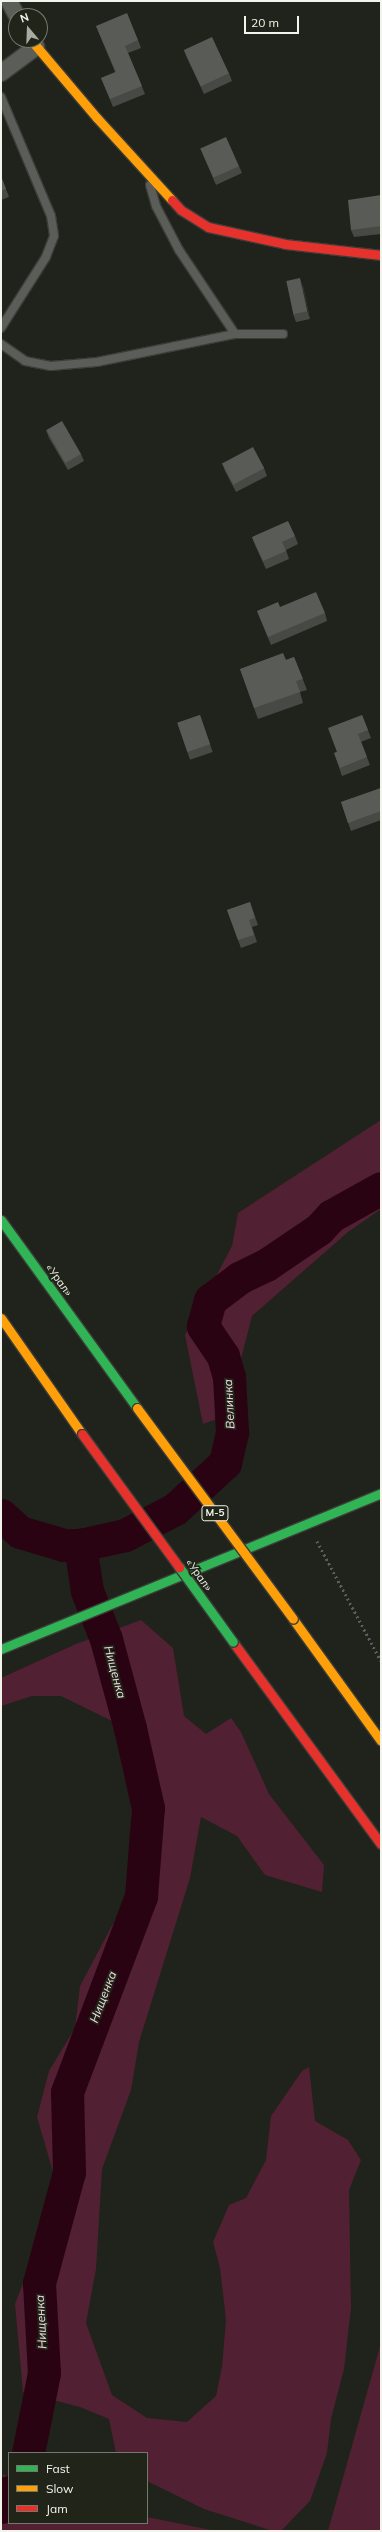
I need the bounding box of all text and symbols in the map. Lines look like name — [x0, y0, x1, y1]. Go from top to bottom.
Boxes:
north arrow — [8, 8, 48, 48]
scale bar — [246, 8, 301, 34]
text: N — [18, 10, 31, 26]
text: 20 m — [251, 15, 279, 30]
street label: «Урал» — [43, 1261, 75, 1299]
water label: Велинка — [221, 1379, 237, 1429]
road number: М-5 — [201, 1505, 229, 1521]
street label: «Урал» — [183, 1556, 215, 1594]
water label: Нищенка — [101, 1644, 129, 1700]
water label: Нищенка — [87, 1969, 119, 2025]
water label: Нищенка — [32, 2295, 50, 2349]
legend — [8, 2452, 148, 2524]
text: Fast — [46, 2461, 70, 2476]
text: Slow — [46, 2481, 74, 2496]
text: Jam — [46, 2501, 68, 2516]

